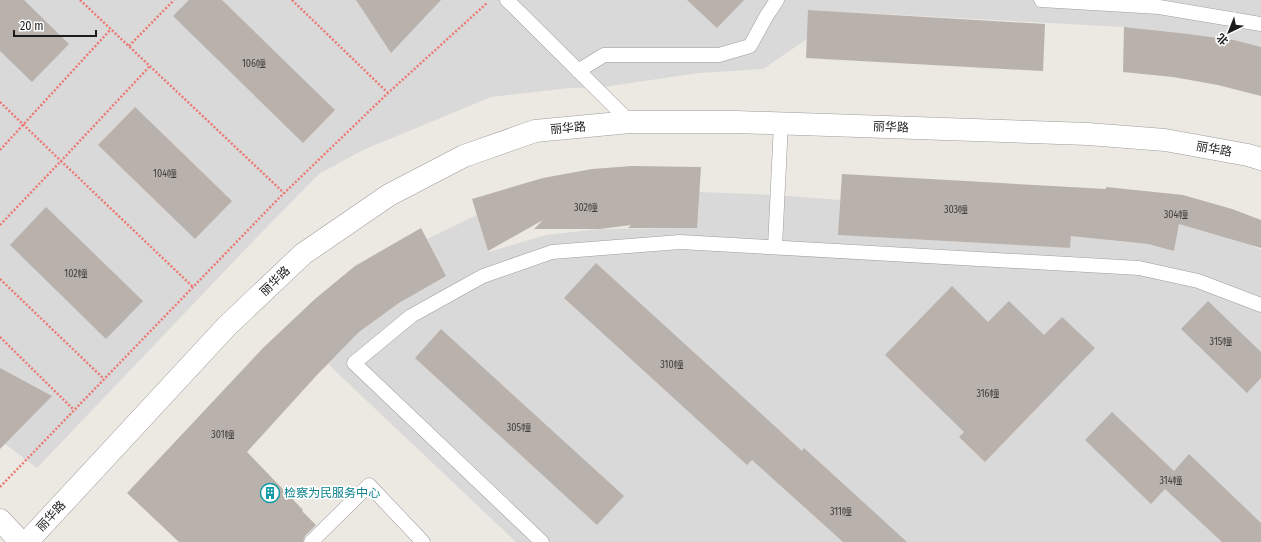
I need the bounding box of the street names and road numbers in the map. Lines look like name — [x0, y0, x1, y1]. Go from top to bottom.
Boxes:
street label: 丽华路 — [549, 119, 587, 137]
street label: 丽华路 — [873, 119, 909, 135]
street label: 丽华路 — [1195, 139, 1233, 159]
street label: 丽华路 — [257, 263, 293, 299]
street label: 丽华路 — [34, 498, 68, 534]

